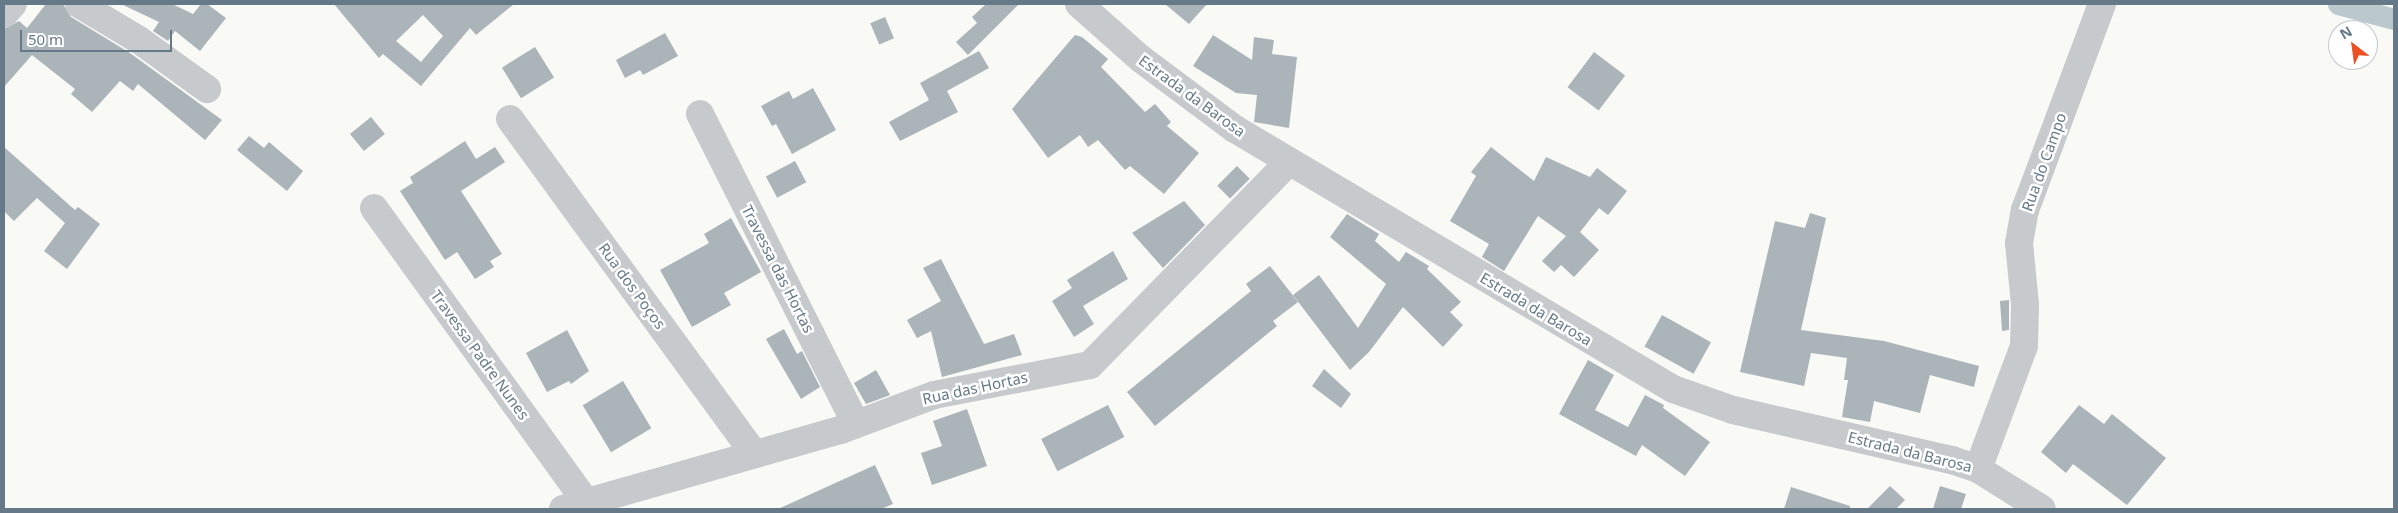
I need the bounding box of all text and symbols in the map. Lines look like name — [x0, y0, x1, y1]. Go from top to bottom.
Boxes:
scale bar — [22, 20, 175, 52]
north arrow — [2328, 20, 2378, 70]
text: N — [2336, 21, 2355, 44]
text: 50 m — [28, 29, 63, 49]
street label: Estrada da Barosa — [1135, 51, 1249, 141]
street label: Rua do Campo — [2018, 110, 2070, 214]
street label: Travessa das Hortas — [738, 202, 818, 336]
street label: Rua dos Poços — [595, 239, 669, 333]
street label: Estrada da Barosa — [1477, 269, 1595, 349]
street label: Travessa Padre Nunes — [427, 287, 533, 423]
street label: Rua das Hortas — [921, 368, 1029, 408]
street label: Estrada da Barosa — [1846, 428, 1974, 476]

